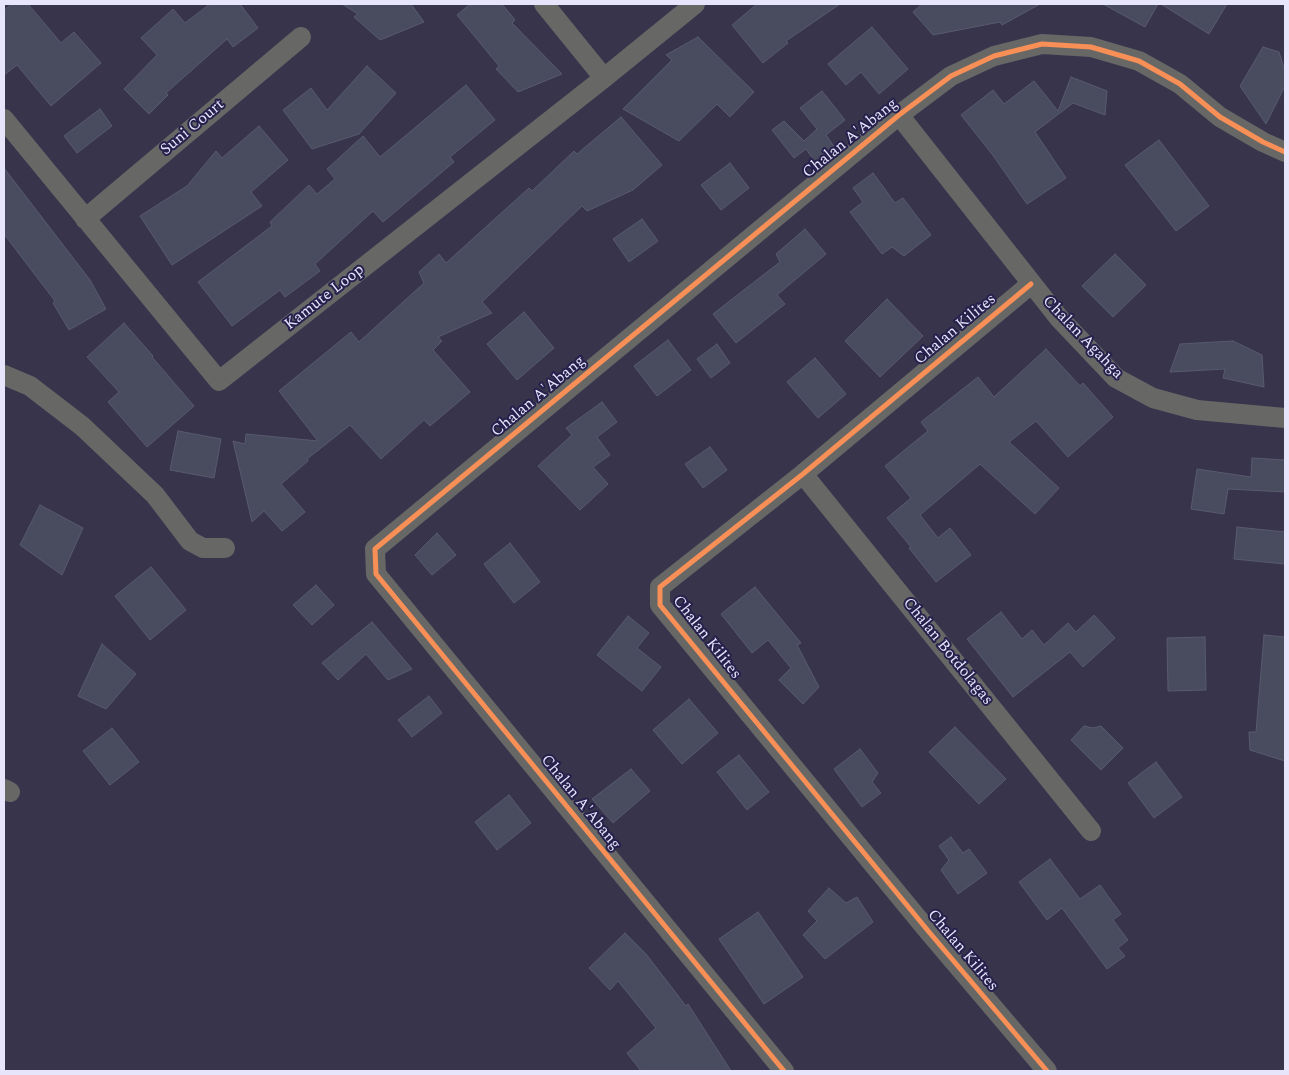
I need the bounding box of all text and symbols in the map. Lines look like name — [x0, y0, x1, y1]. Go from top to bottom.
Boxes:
street label: Chalan A'Abang — [800, 95, 902, 183]
street label: Suni Court — [157, 96, 229, 160]
street label: Kamute Loop — [281, 261, 369, 335]
street label: Chalan Kilites — [911, 290, 1001, 370]
street label: Chalan Agahga — [1038, 292, 1126, 384]
street label: Chalan A'Abang — [488, 352, 590, 442]
street label: Chalan Kilites — [667, 592, 745, 684]
street label: Chalan Botdolagas — [898, 594, 996, 710]
street label: Chalan A'Abang — [536, 752, 624, 854]
street label: Chalan Kilites — [922, 906, 1002, 996]

